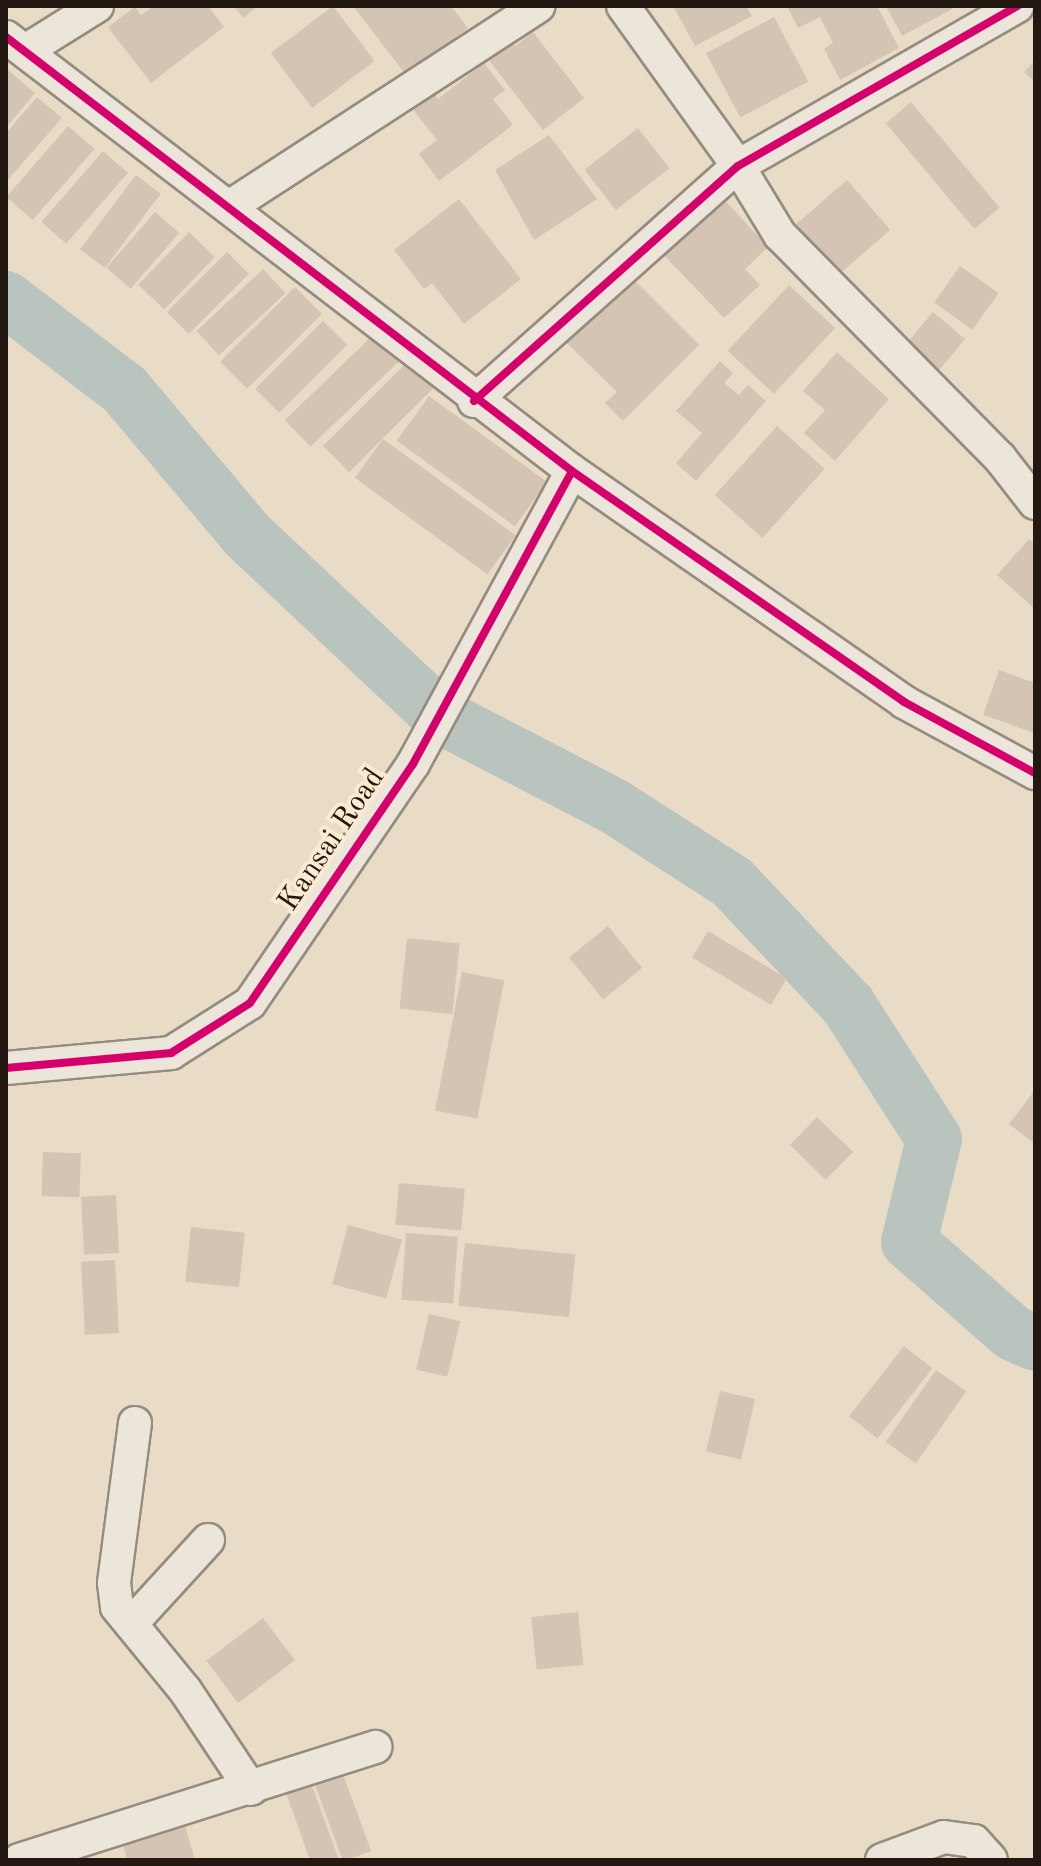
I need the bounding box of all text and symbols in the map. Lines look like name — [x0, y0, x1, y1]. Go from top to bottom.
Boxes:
street label: Kansai Road — [271, 762, 393, 918]

